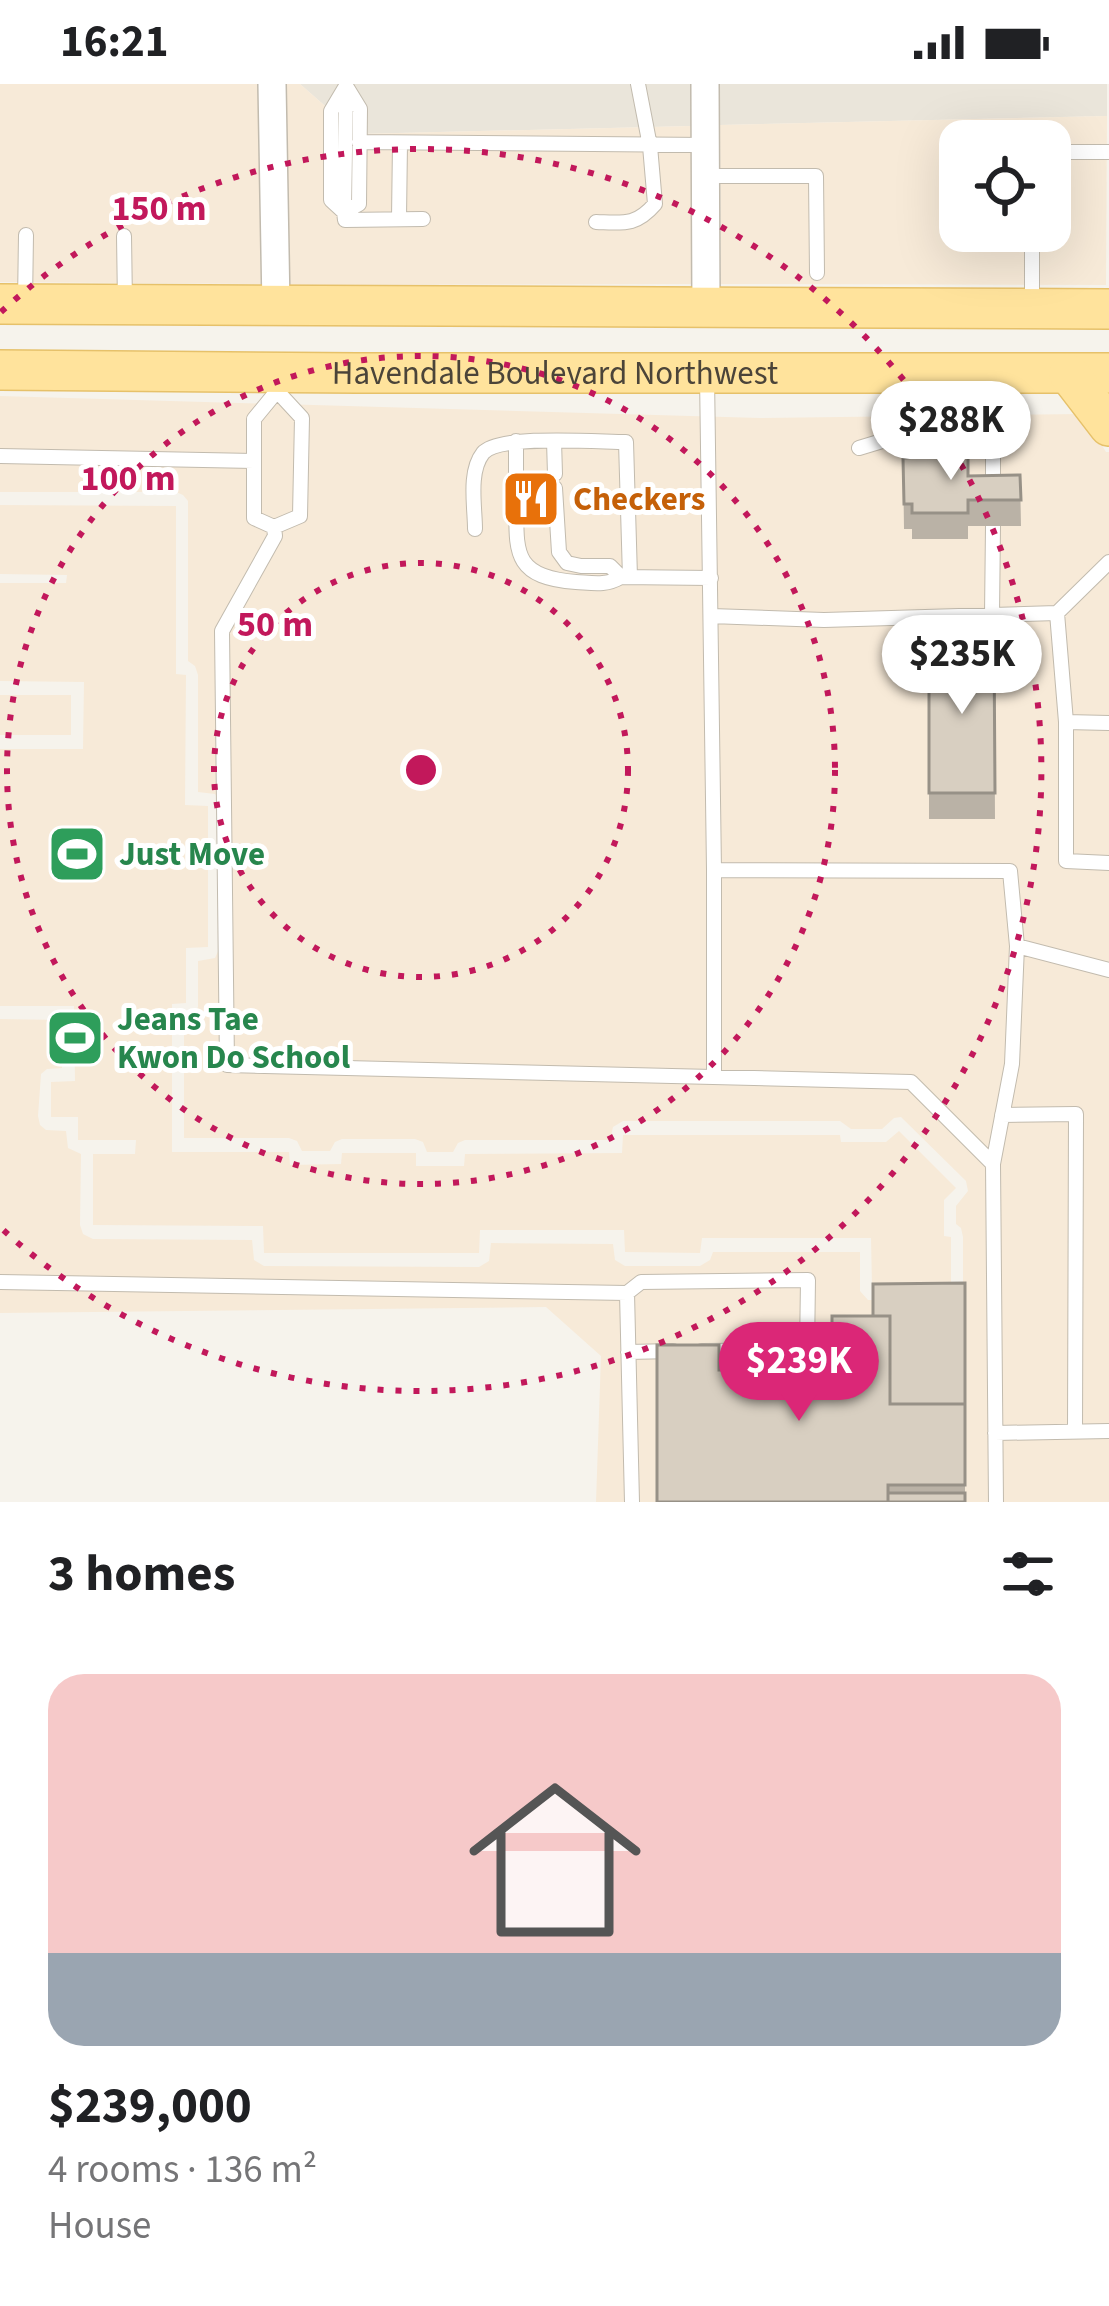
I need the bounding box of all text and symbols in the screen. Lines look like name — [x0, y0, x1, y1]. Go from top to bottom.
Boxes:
text: 16:21 — [60, 10, 169, 74]
map controls — [939, 120, 1071, 252]
button: locate — [939, 120, 1071, 252]
text: 150 m — [111, 183, 207, 234]
street label: Havendale Boulevard Northwest — [332, 349, 778, 397]
pin: $288K — [867, 381, 1035, 483]
text: $288K — [898, 392, 1004, 448]
text: 100 m — [80, 453, 176, 504]
restaurant icon: Checkers — [500, 468, 562, 530]
place label: Checkers — [573, 476, 705, 523]
text: 50 m — [237, 599, 313, 650]
pin: $235K — [878, 615, 1046, 717]
text: $235K — [909, 626, 1015, 682]
centre of rings — [400, 749, 442, 791]
sports icon: Just Move — [46, 823, 108, 885]
place label: Just Move — [119, 831, 265, 878]
place label: Jeans Tae Kwon Do School — [117, 996, 351, 1081]
sports icon: Jeans Tae Kwon Do School — [44, 1007, 106, 1069]
pin: $239K — [715, 1322, 883, 1424]
text: $239K — [746, 1333, 852, 1389]
text: 3 homes — [48, 1538, 235, 1610]
icon: filters — [995, 1541, 1061, 1607]
icon: home — [447, 1752, 663, 1968]
text: $239,000 — [48, 2070, 252, 2142]
text: 4 rooms · 136 m² — [48, 2142, 317, 2198]
text: House — [48, 2198, 151, 2254]

